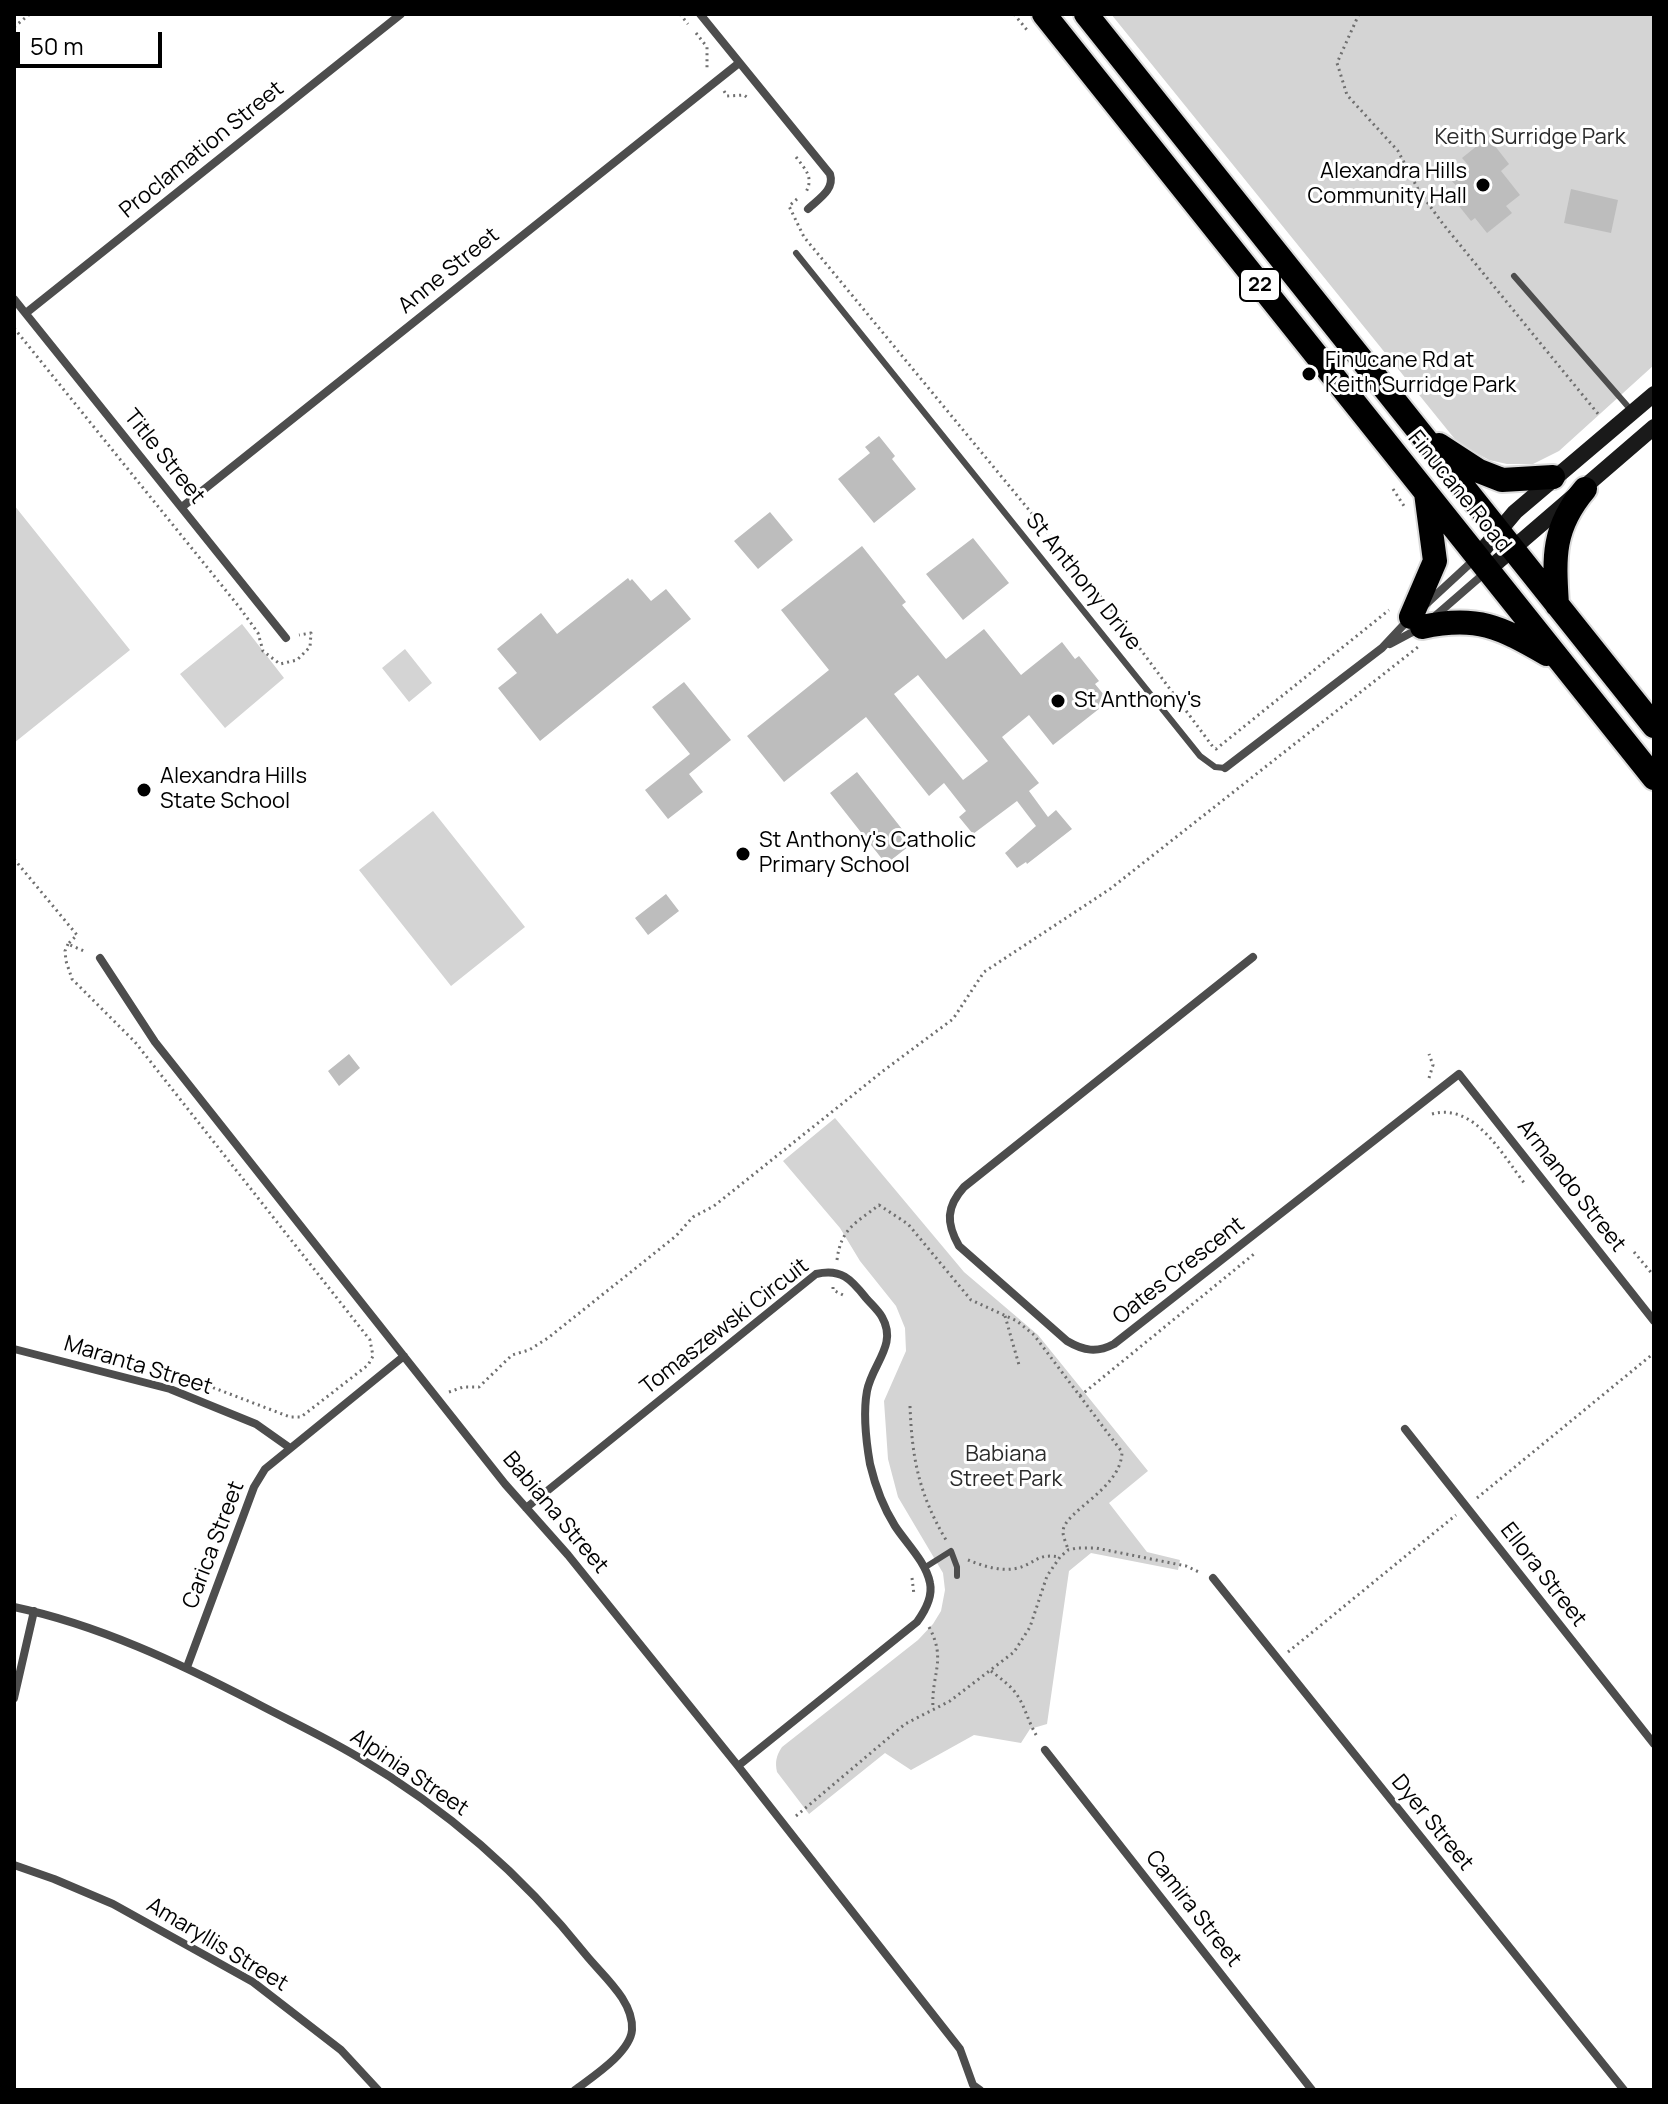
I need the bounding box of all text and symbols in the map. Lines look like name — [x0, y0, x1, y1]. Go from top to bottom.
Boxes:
scale bar — [20, 16, 166, 66]
text: 50 m — [30, 29, 84, 62]
street label: Proclamation Street — [115, 76, 289, 224]
park label: Keith Surridge Park — [1434, 125, 1626, 151]
place label: Alexandra Hills Community Hall — [1308, 159, 1467, 210]
marker: Alexandra Hills Community Hall — [1474, 176, 1492, 194]
street label: Anne Street — [393, 222, 505, 320]
road number: 22 — [1240, 269, 1280, 301]
place label: Finucane Rd at Keith Surridge Park — [1325, 348, 1516, 400]
marker: Finucane Rd at Keith Surridge Park — [1300, 365, 1318, 383]
street label: Title Street — [118, 404, 210, 510]
street label: Finucane Road — [1402, 426, 1516, 558]
street label: St Anthony Drive — [1020, 508, 1146, 656]
place label: St Anthony's — [1074, 688, 1201, 714]
marker: St Anthony's — [1049, 692, 1067, 710]
place label: Alexandra Hills State School — [160, 764, 307, 816]
marker: Alexandra Hills State School — [135, 781, 153, 799]
place label: St Anthony's Catholic Primary School — [759, 828, 976, 880]
marker: St Anthony's Catholic Primary School — [734, 845, 752, 863]
street label: Armando Street — [1511, 1115, 1631, 1257]
street label: Oates Crescent — [1108, 1212, 1250, 1330]
street label: Tomaszewski Circuit — [636, 1253, 814, 1401]
street label: Maranta Street — [61, 1331, 215, 1401]
park label: Babiana Street Park — [950, 1442, 1062, 1494]
street label: Babiana Street — [497, 1447, 613, 1579]
street label: Carica Street — [178, 1478, 250, 1612]
street label: Ellora Street — [1494, 1518, 1592, 1632]
street label: Alpinia Street — [345, 1724, 473, 1822]
street label: Dyer Street — [1385, 1770, 1479, 1876]
street label: Camira Street — [1139, 1846, 1247, 1972]
street label: Amaryllis Street — [142, 1892, 292, 1998]

